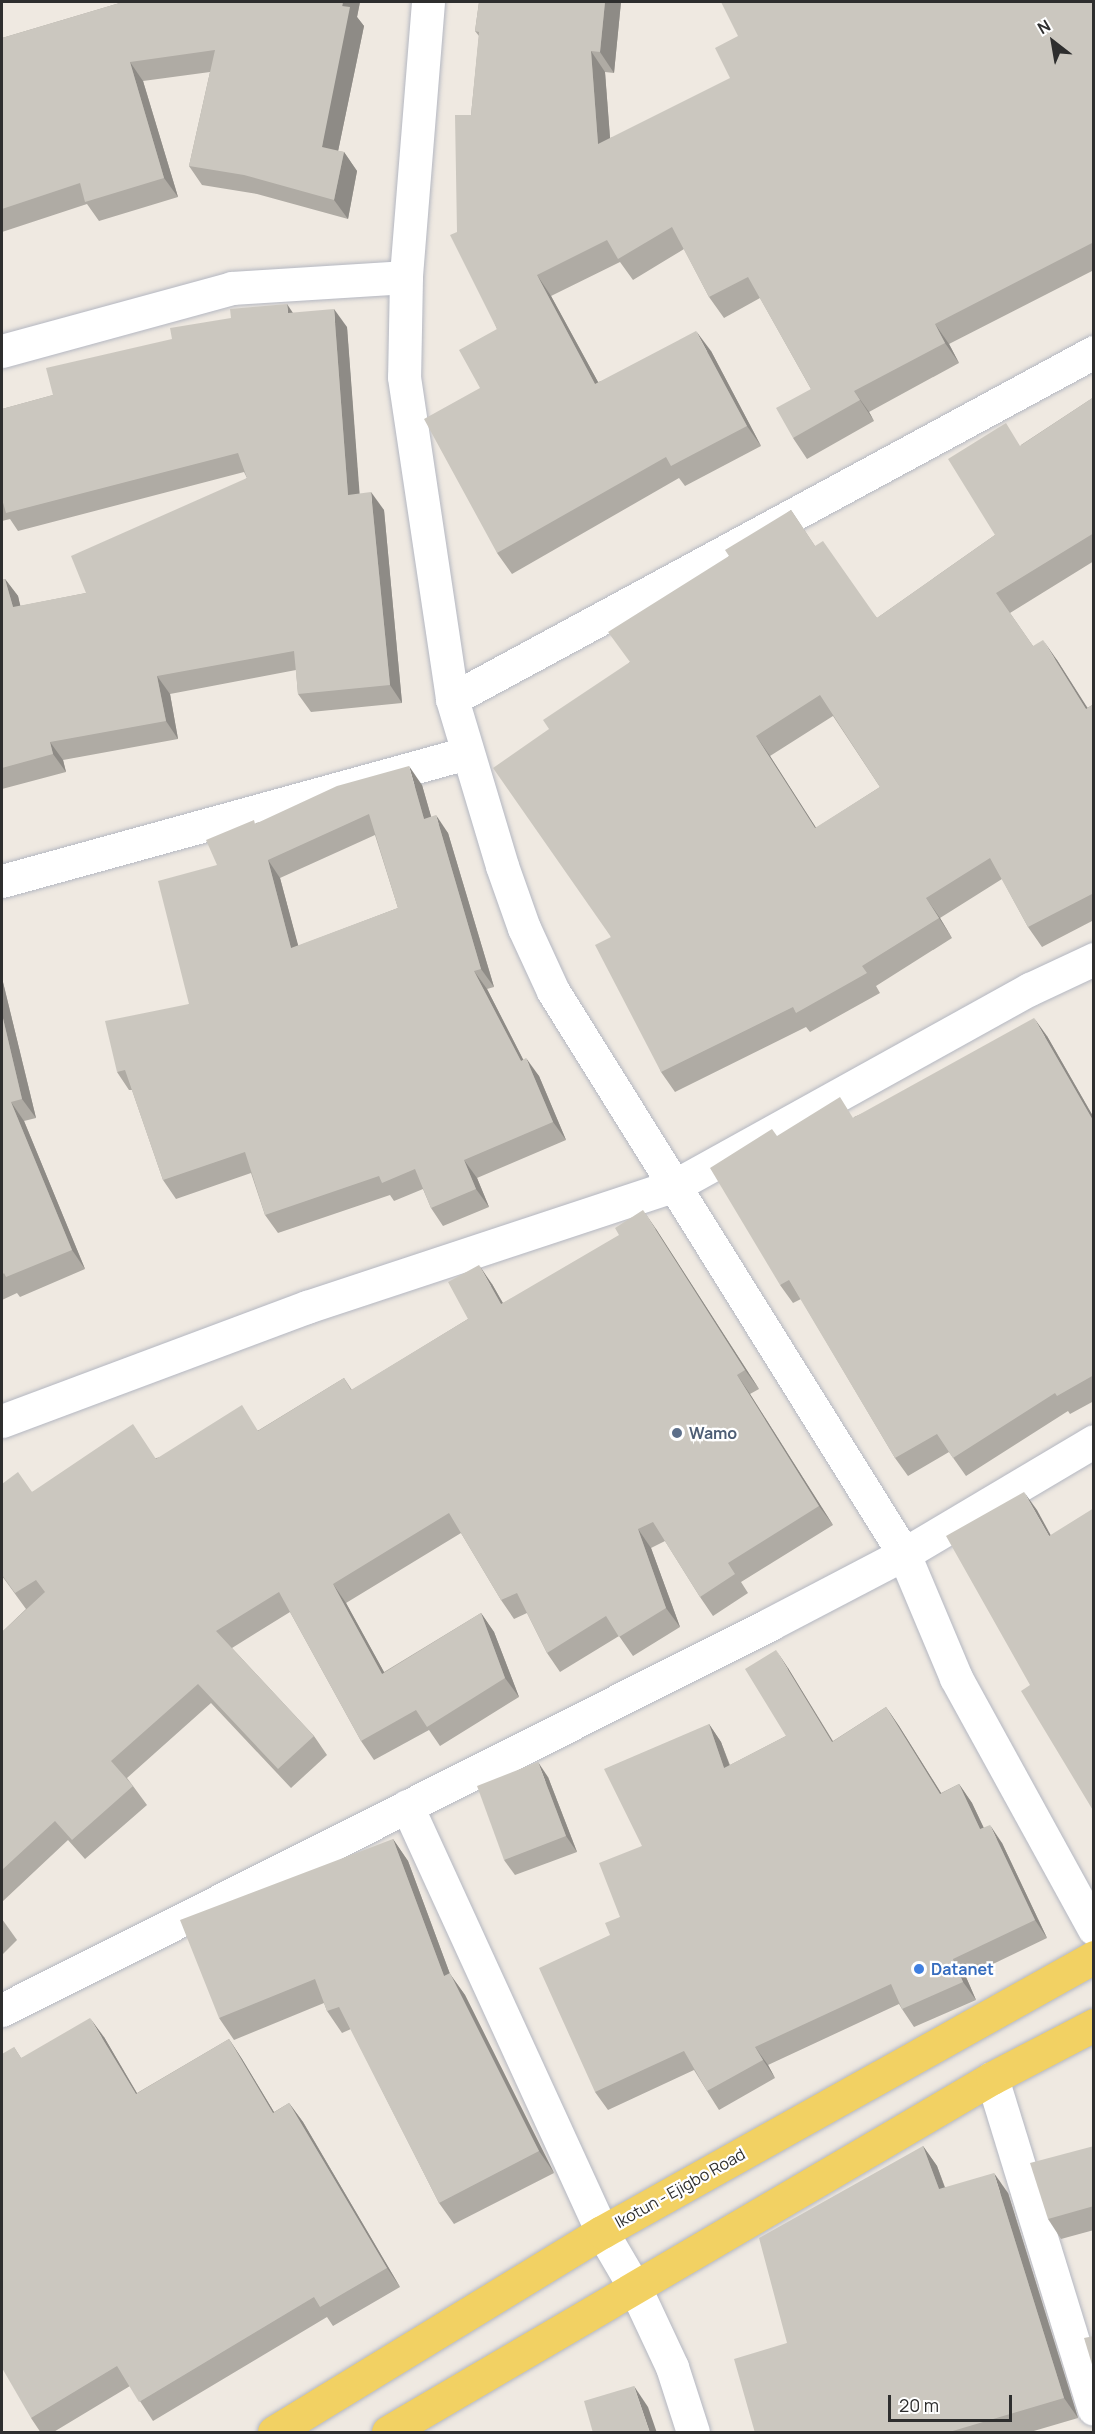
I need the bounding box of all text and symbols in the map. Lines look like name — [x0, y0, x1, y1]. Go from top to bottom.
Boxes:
north arrow — [1023, 12, 1083, 72]
text: N — [1033, 14, 1054, 39]
place label: Wamo — [689, 1423, 737, 1443]
marker: Wamo — [670, 1426, 684, 1440]
place label: Datanet — [931, 1959, 994, 1979]
marker: Datanet — [912, 1962, 926, 1976]
street label: Ikotun - Ejigbo Road — [612, 2144, 748, 2232]
scale bar — [891, 2383, 1016, 2421]
text: 20 m — [899, 2393, 939, 2417]

